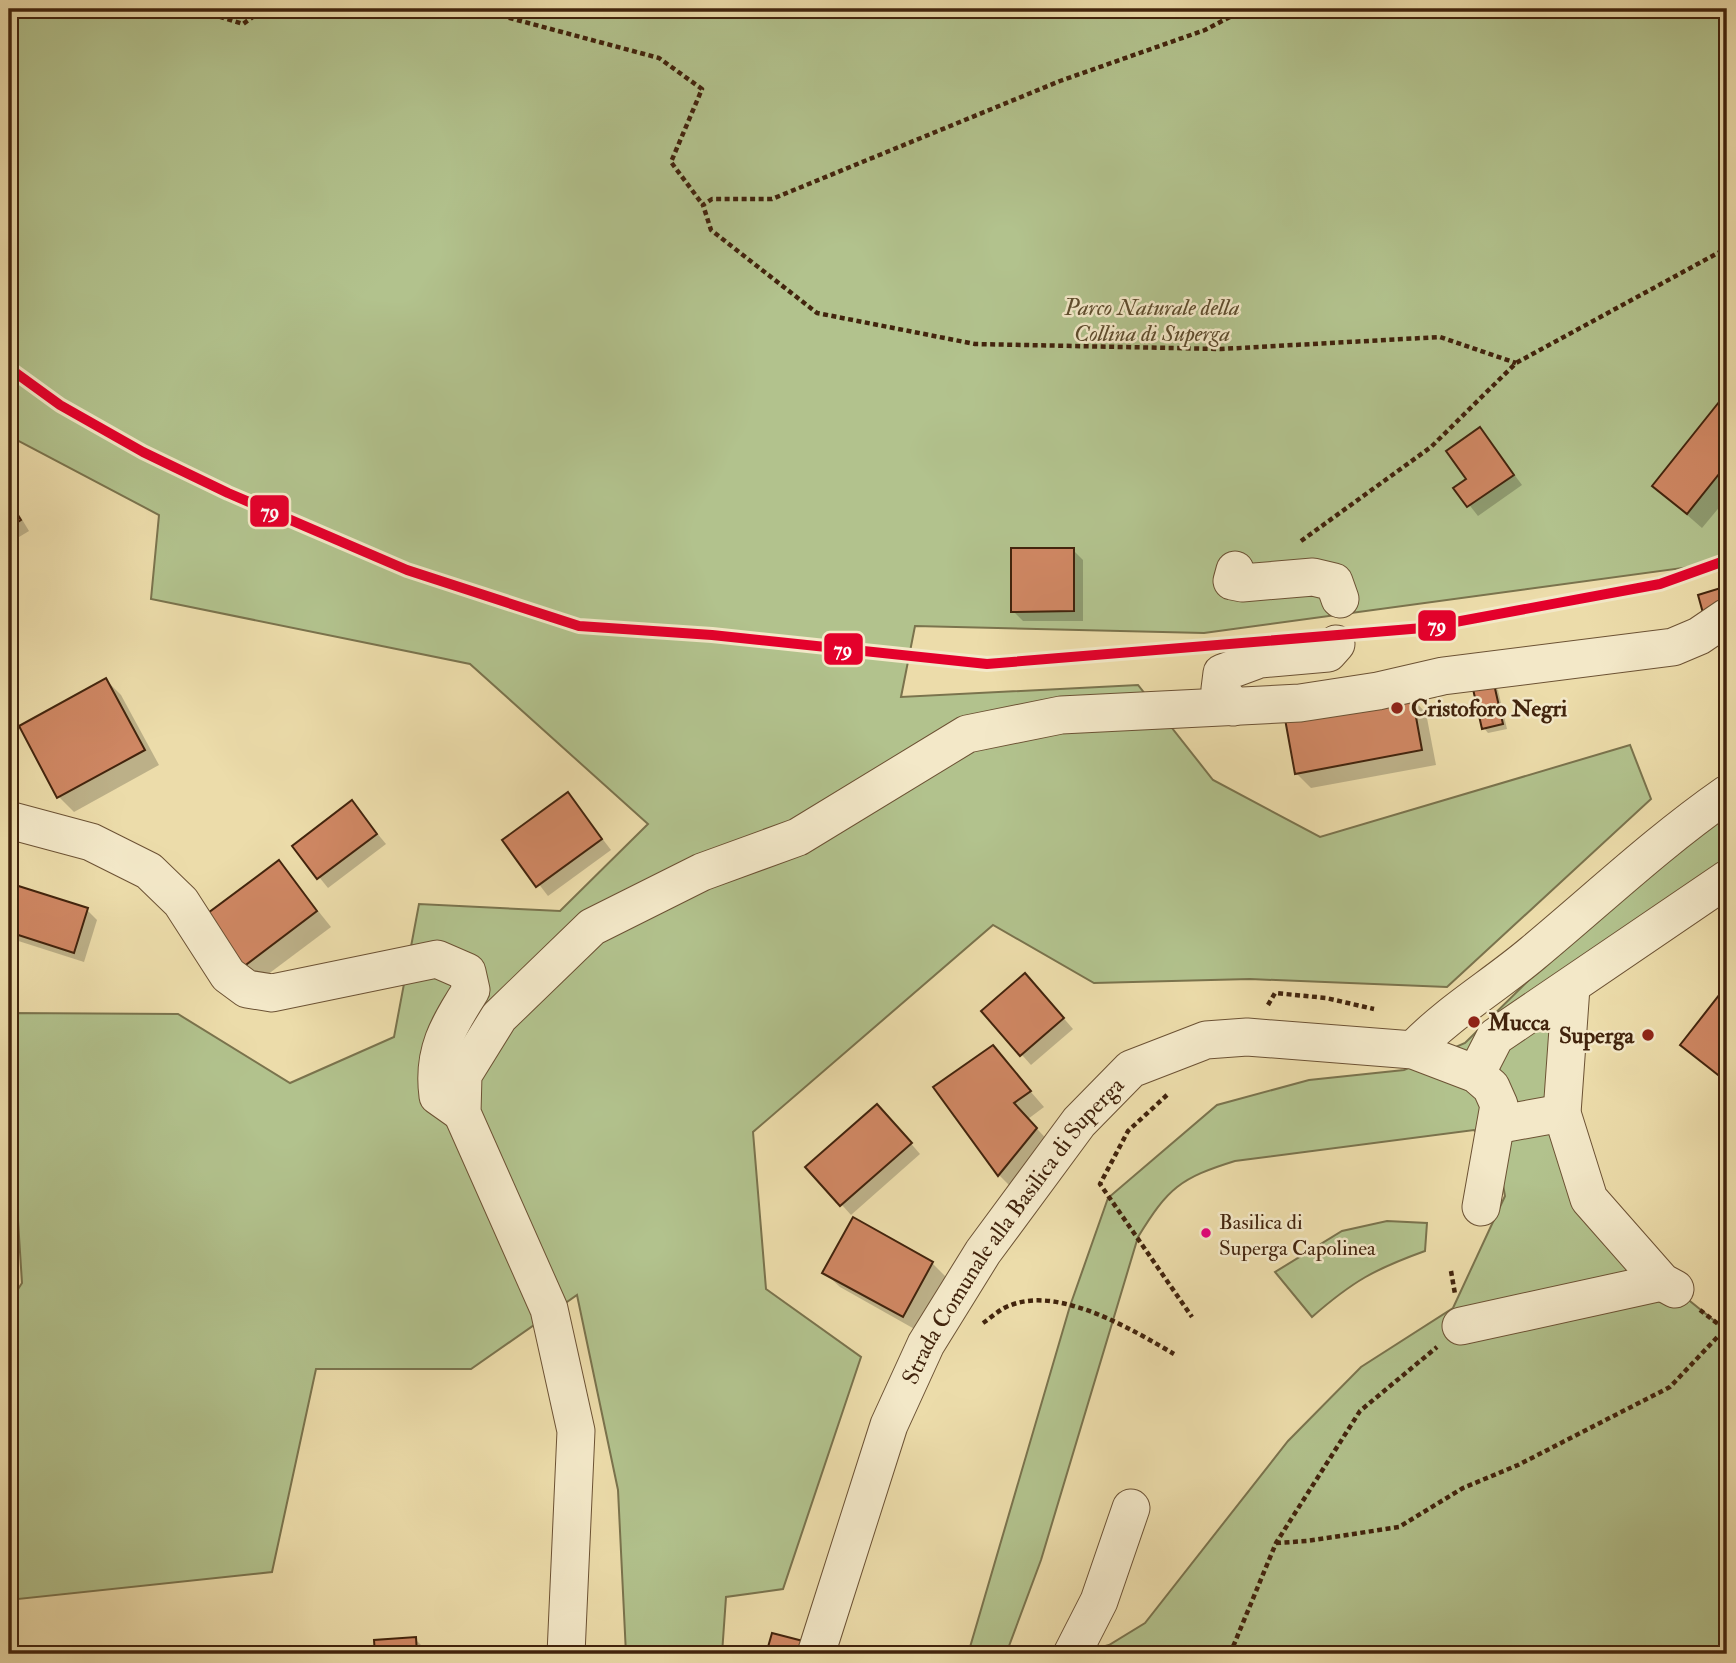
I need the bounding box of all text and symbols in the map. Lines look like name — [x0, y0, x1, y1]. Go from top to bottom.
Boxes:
park label: Parco Naturale della Collina di Superga — [1063, 293, 1240, 348]
line badge: 79 — [249, 494, 290, 528]
text: 79 — [261, 500, 279, 524]
line badge: 79 — [1417, 609, 1457, 642]
text: 79 — [1428, 614, 1446, 638]
line badge: 79 — [823, 632, 864, 666]
text: 79 — [834, 638, 852, 662]
place label: Cristoforo Negri — [1411, 694, 1567, 724]
marker: Cristoforo Negri — [1389, 700, 1405, 716]
place label: Mucca — [1487, 1008, 1551, 1037]
marker: Mucca — [1466, 1014, 1482, 1030]
place label: Superga — [1559, 1021, 1636, 1051]
marker: Superga — [1640, 1027, 1656, 1043]
street label: Strada Comunale alla Basilica di Superga — [896, 1071, 1131, 1389]
place label: Basilica di Superga Capolinea — [1219, 1209, 1376, 1262]
marker: Basilica di Superga Capolinea — [1199, 1226, 1213, 1240]

